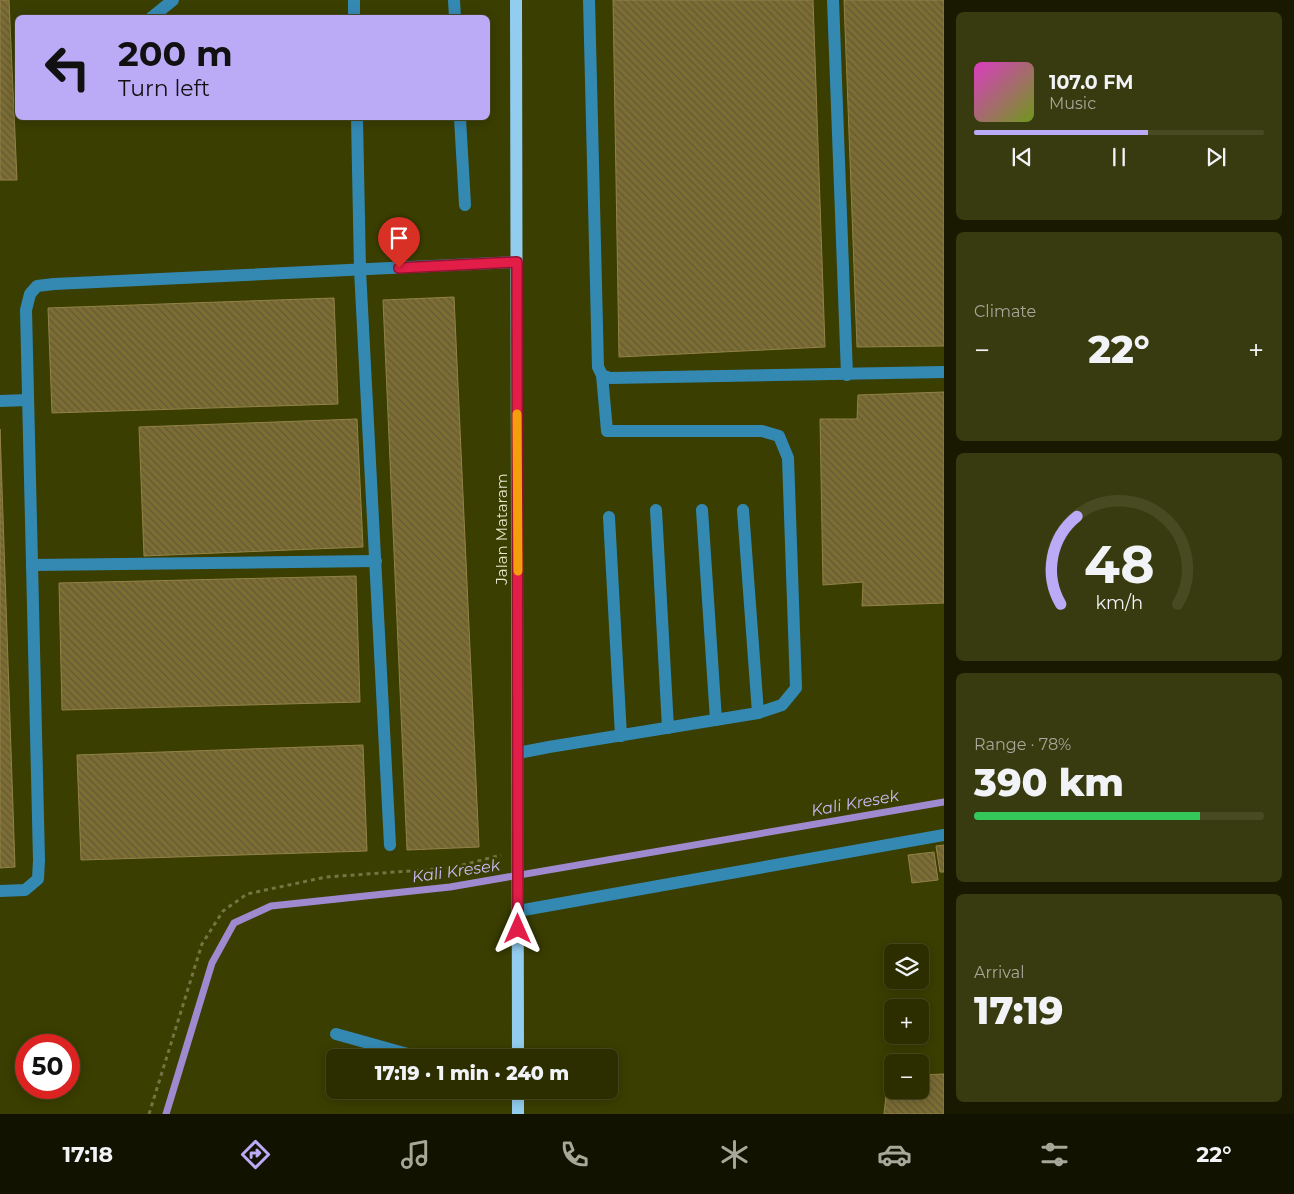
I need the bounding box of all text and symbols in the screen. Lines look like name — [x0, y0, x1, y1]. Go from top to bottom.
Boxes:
text: 200 m — [118, 32, 233, 75]
icon: left — [35, 35, 100, 100]
text: 107.0 FM — [1049, 71, 1133, 94]
text: Turn left — [118, 75, 210, 102]
text: Music — [1049, 94, 1096, 113]
icon: previous — [1008, 143, 1036, 171]
icon: pause — [1105, 143, 1133, 171]
icon: next — [1202, 143, 1230, 171]
pin — [378, 217, 420, 268]
icon: arrive — [385, 224, 413, 252]
text: Climate — [974, 302, 1036, 321]
text: 22° — [1088, 326, 1150, 373]
text: − — [974, 333, 990, 367]
text: + — [1248, 333, 1264, 367]
street label: Jalan Mataram — [492, 473, 511, 586]
text: 48 — [1084, 533, 1154, 596]
text: km/h — [1095, 592, 1143, 613]
text: Range · 78% — [974, 735, 1071, 754]
text: 390 km — [974, 759, 1124, 806]
water label: Kali Kresek — [810, 786, 902, 820]
water label: Kali Kresek — [411, 855, 503, 887]
position arrow — [491, 902, 543, 954]
map controls — [884, 944, 929, 1099]
button: layers — [884, 944, 929, 989]
text: Arrival — [974, 963, 1024, 982]
text: 17:19 — [974, 987, 1063, 1034]
button: + — [884, 999, 929, 1044]
speed limit sign: 50 — [15, 1034, 80, 1099]
button: − — [884, 1054, 929, 1099]
text: 17:19 · 1 min · 240 m — [375, 1062, 569, 1085]
icon: directions — [238, 1137, 273, 1172]
icon: music — [398, 1137, 433, 1172]
icon: phone — [557, 1137, 592, 1172]
icon: climate — [717, 1137, 752, 1172]
icon: car — [877, 1137, 912, 1172]
icon: filters — [1037, 1137, 1072, 1172]
text: 17:18 — [62, 1141, 113, 1168]
text: 22° — [1196, 1141, 1232, 1168]

